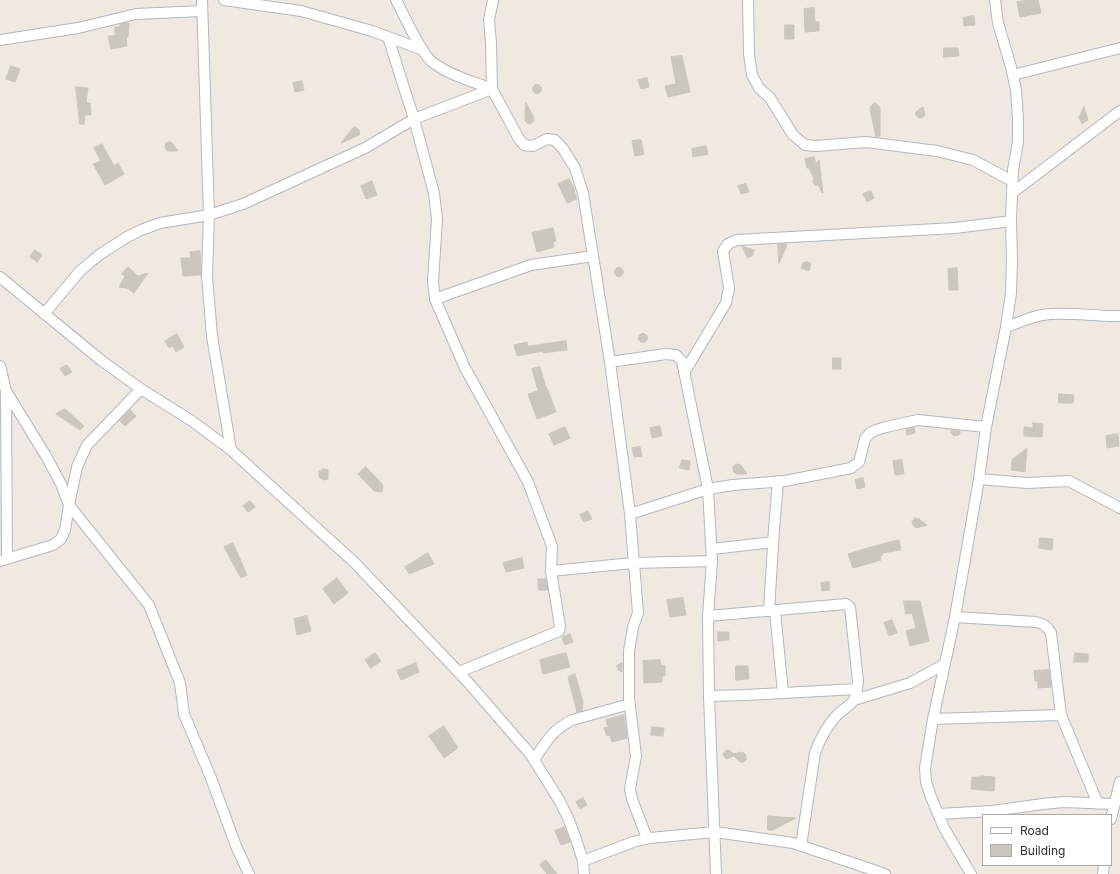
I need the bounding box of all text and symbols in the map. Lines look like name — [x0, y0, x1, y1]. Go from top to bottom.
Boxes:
legend — [982, 814, 1112, 866]
text: Road — [1020, 823, 1049, 838]
text: Building — [1020, 843, 1065, 858]

